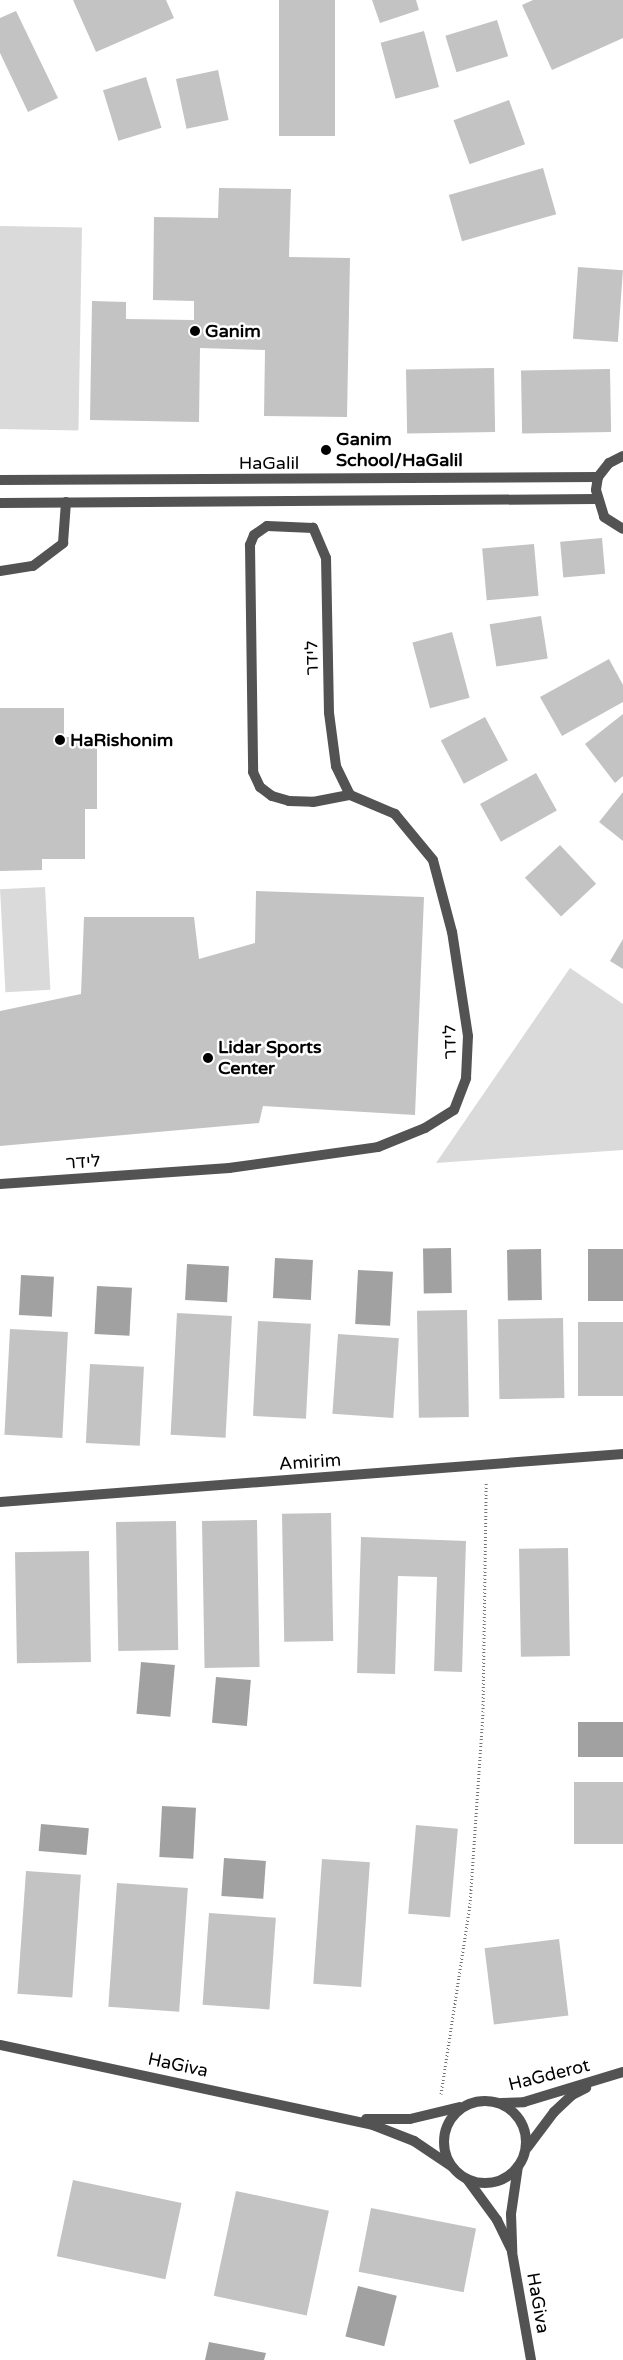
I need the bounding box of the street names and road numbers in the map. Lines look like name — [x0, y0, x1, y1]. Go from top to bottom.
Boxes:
street label: HaGalil — [239, 452, 299, 474]
street label: לידר — [301, 640, 323, 676]
street label: לידר — [439, 1024, 461, 1060]
street label: לידר — [65, 1150, 101, 1174]
street label: Amirim — [278, 1449, 342, 1475]
street label: HaGiva — [146, 2048, 210, 2082]
street label: HaGderot — [506, 2054, 592, 2096]
street label: HaGiva — [522, 2271, 554, 2335]

